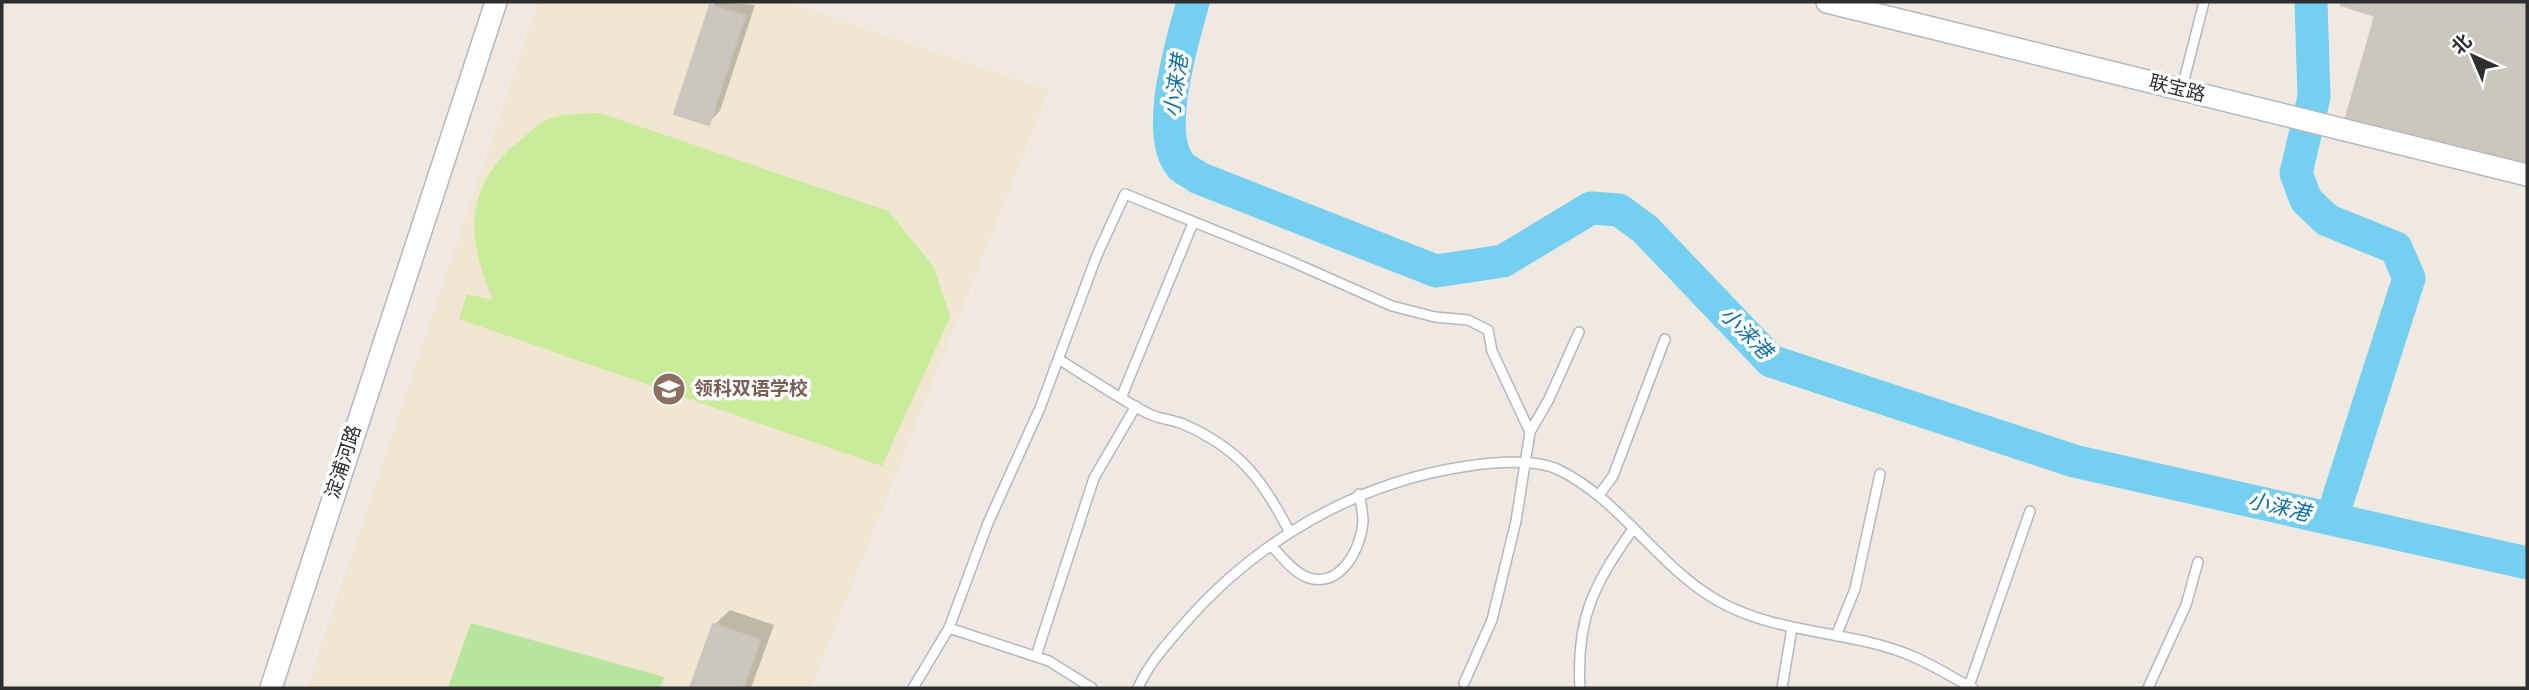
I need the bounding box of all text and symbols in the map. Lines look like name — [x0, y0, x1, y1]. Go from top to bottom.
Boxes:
north arrow — [2438, 21, 2508, 91]
text: 北 — [2446, 29, 2478, 61]
water label: 小涞港 — [1157, 50, 1196, 119]
street label: 联宝路 — [2146, 69, 2208, 109]
water label: 小涞港 — [1713, 300, 1781, 368]
school or university icon: 领科双语学校 — [650, 370, 688, 408]
place label: 领科双语学校 — [694, 376, 808, 403]
street label: 淀浦河路 — [319, 422, 369, 502]
water label: 小涞港 — [2245, 485, 2316, 529]

